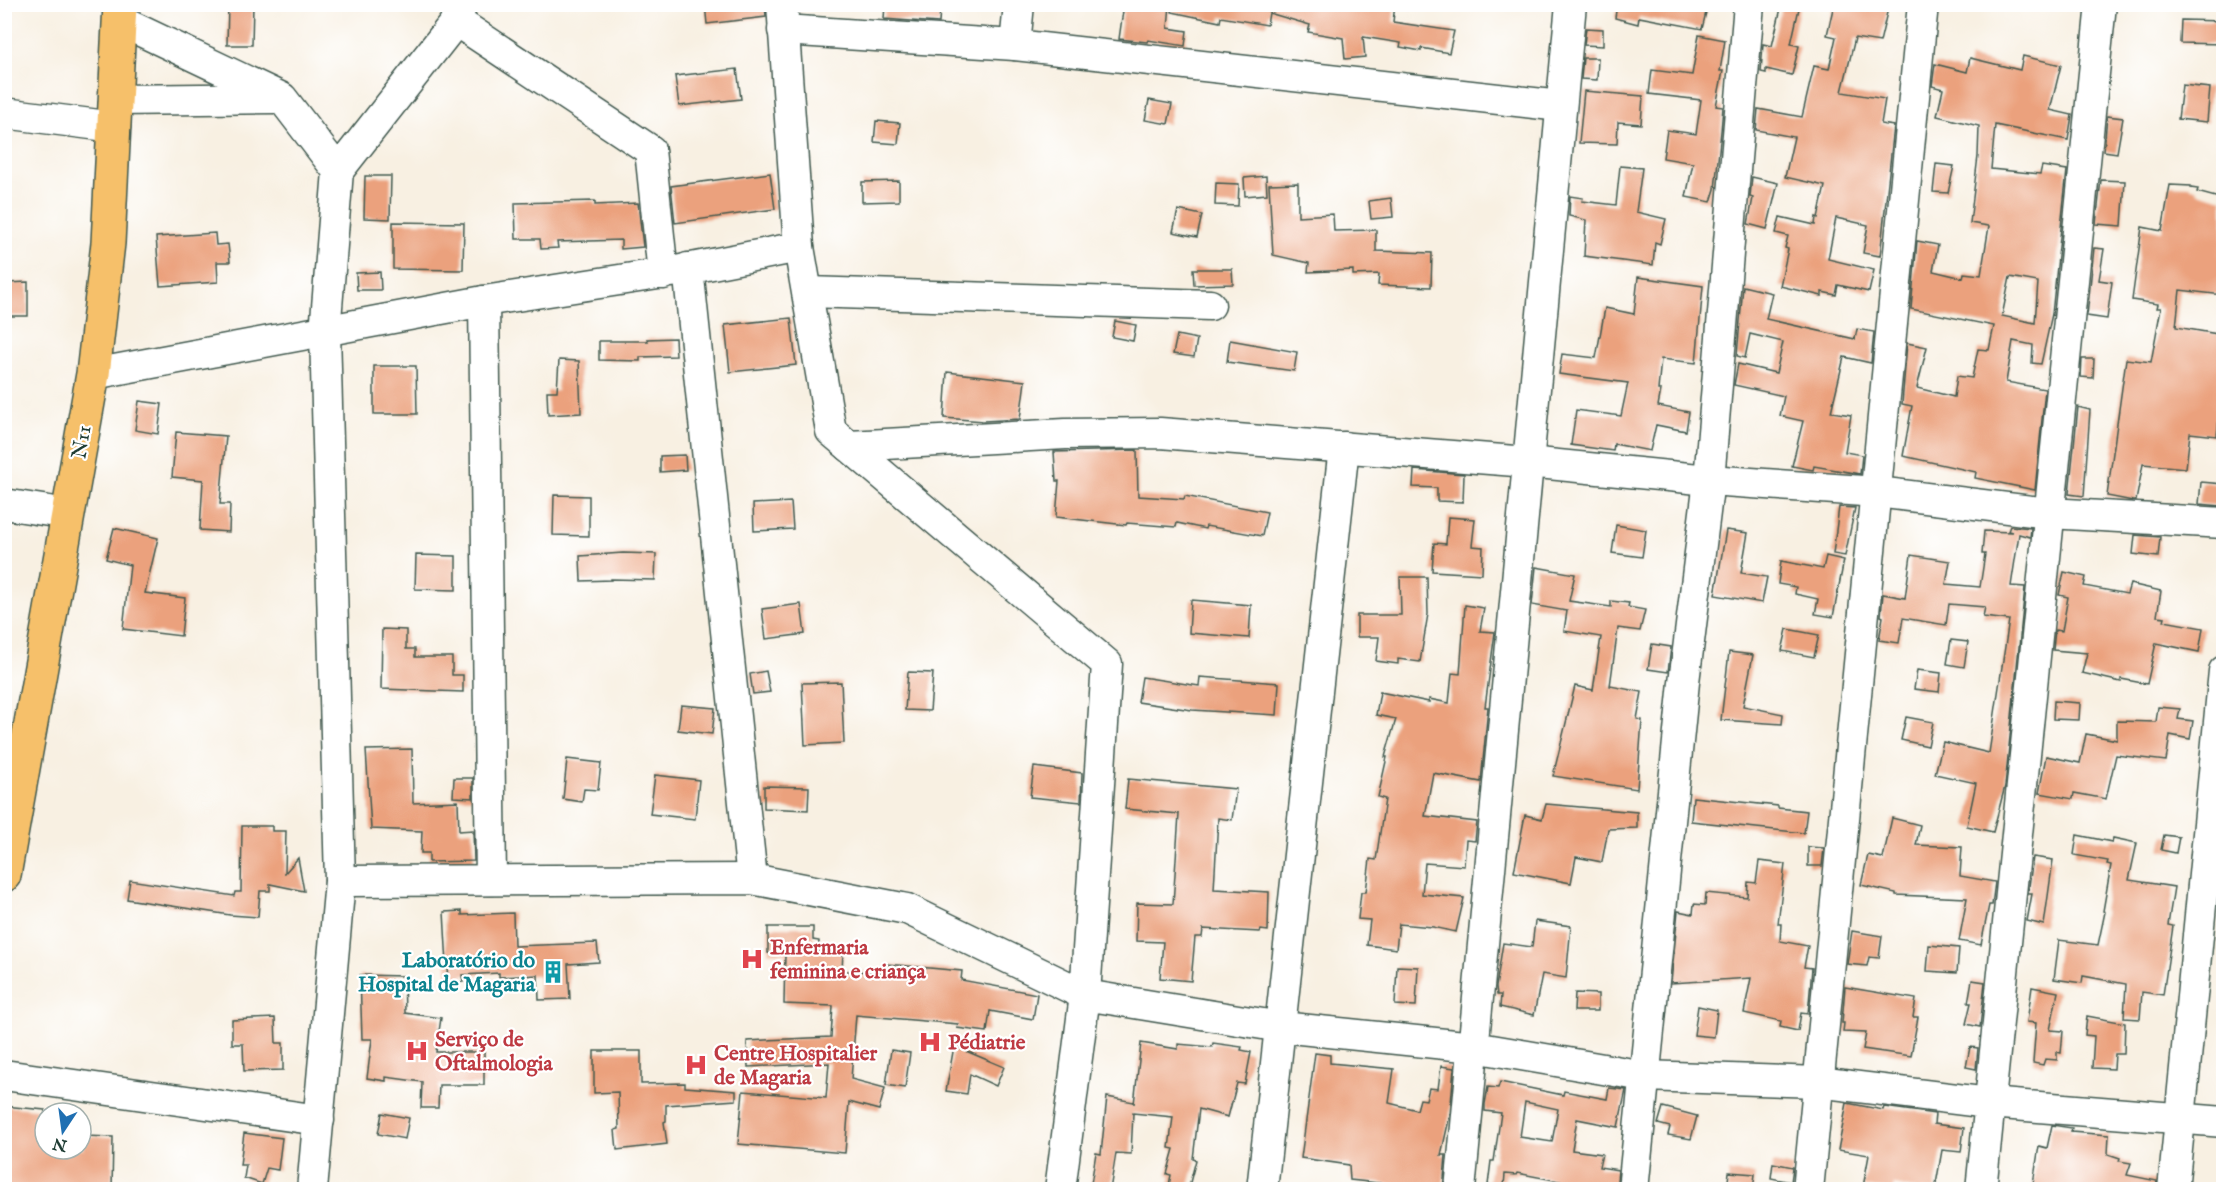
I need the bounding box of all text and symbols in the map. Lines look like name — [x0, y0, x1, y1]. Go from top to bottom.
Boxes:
street label: N11 — [66, 423, 99, 461]
place label: Enfermaria feminina e criança — [770, 935, 927, 986]
hospital icon: Enfermaria feminina e criança — [739, 946, 765, 972]
place label: Laboratório do Hospital de Magaria — [358, 948, 536, 999]
building icon: Laboratório do Hospital de Magaria — [540, 959, 566, 985]
place label: Serviço de Oftalmologia — [435, 1027, 553, 1078]
hospital icon: Pédiatrie — [917, 1029, 943, 1055]
place label: Pédiatrie — [948, 1030, 1026, 1057]
hospital icon: Serviço de Oftalmologia — [404, 1038, 430, 1064]
place label: Centre Hospitalier de Magaria — [714, 1041, 877, 1092]
hospital icon: Centre Hospitalier de Magaria — [683, 1052, 709, 1078]
north arrow — [33, 1101, 93, 1161]
text: N — [51, 1132, 70, 1155]

